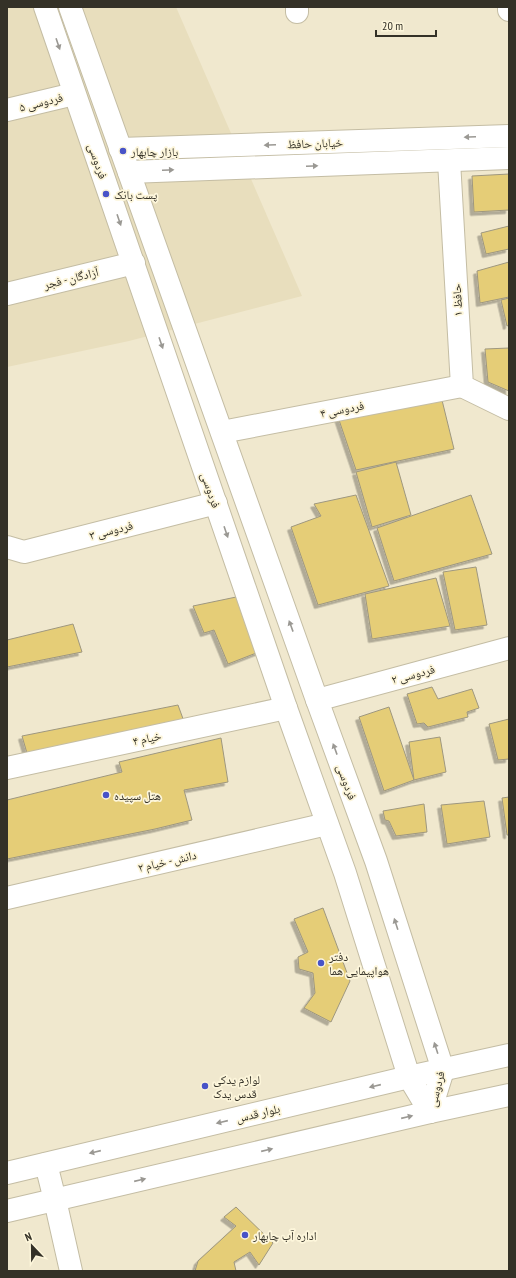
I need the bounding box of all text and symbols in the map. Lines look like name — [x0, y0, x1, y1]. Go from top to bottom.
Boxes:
scale bar — [376, 12, 436, 38]
text: 20 m — [382, 18, 403, 33]
one-way arrow — [55, 38, 61, 50]
street label: فردوسی ۵ — [18, 89, 64, 115]
one-way arrow — [464, 134, 476, 141]
street label: خیابان حافظ — [287, 135, 344, 152]
street label: فردوسی — [85, 141, 111, 181]
one-way arrow — [264, 141, 276, 148]
place label: بازار چابهار — [130, 144, 178, 159]
marker: بازار چابهار — [118, 146, 128, 156]
one-way arrow — [306, 163, 319, 169]
one-way arrow — [162, 167, 174, 174]
place label: پست بانک — [114, 187, 158, 202]
marker: پست بانک — [101, 189, 111, 199]
one-way arrow — [116, 214, 122, 226]
street label: آزادگان - فجر — [41, 264, 101, 292]
street label: حافظ ۱ — [449, 283, 465, 317]
one-way arrow — [158, 337, 164, 349]
street label: فردوسی ۴ — [319, 397, 365, 421]
street label: فردوسی — [198, 470, 224, 510]
street label: فردوسی ۳ — [88, 517, 134, 543]
one-way arrow — [223, 526, 229, 538]
one-way arrow — [287, 620, 293, 632]
street label: فردوسی ۲ — [390, 661, 436, 687]
street label: خیام ۴ — [131, 728, 163, 749]
one-way arrow — [331, 742, 337, 754]
street label: فردوسی — [334, 762, 360, 802]
place label: هتل سپیده — [114, 788, 161, 803]
marker: هتل سپیده — [101, 790, 111, 800]
street label: دانش - خیام ۲ — [136, 847, 198, 876]
one-way arrow — [393, 918, 399, 930]
place label: دفتر هواپیمایی هما — [328, 949, 389, 978]
marker: دفتر هواپیمایی هما — [316, 958, 326, 968]
one-way arrow — [433, 1042, 439, 1054]
street label: فردوسی — [424, 1069, 448, 1109]
place label: لوازم یدکی قدس یدک — [213, 1072, 260, 1101]
marker: لوازم یدکی قدس یدک — [200, 1081, 210, 1091]
one-way arrow — [369, 1083, 382, 1089]
street label: بلوار قدس — [234, 1101, 282, 1126]
one-way arrow — [401, 1114, 413, 1120]
one-way arrow — [216, 1119, 228, 1125]
one-way arrow — [261, 1147, 273, 1153]
one-way arrow — [89, 1149, 101, 1155]
one-way arrow — [135, 1177, 147, 1183]
north arrow — [12, 1226, 52, 1266]
place label: اداره آب چابهار — [252, 1228, 317, 1243]
text: N — [23, 1229, 34, 1244]
marker: اداره آب چابهار — [240, 1230, 250, 1240]

